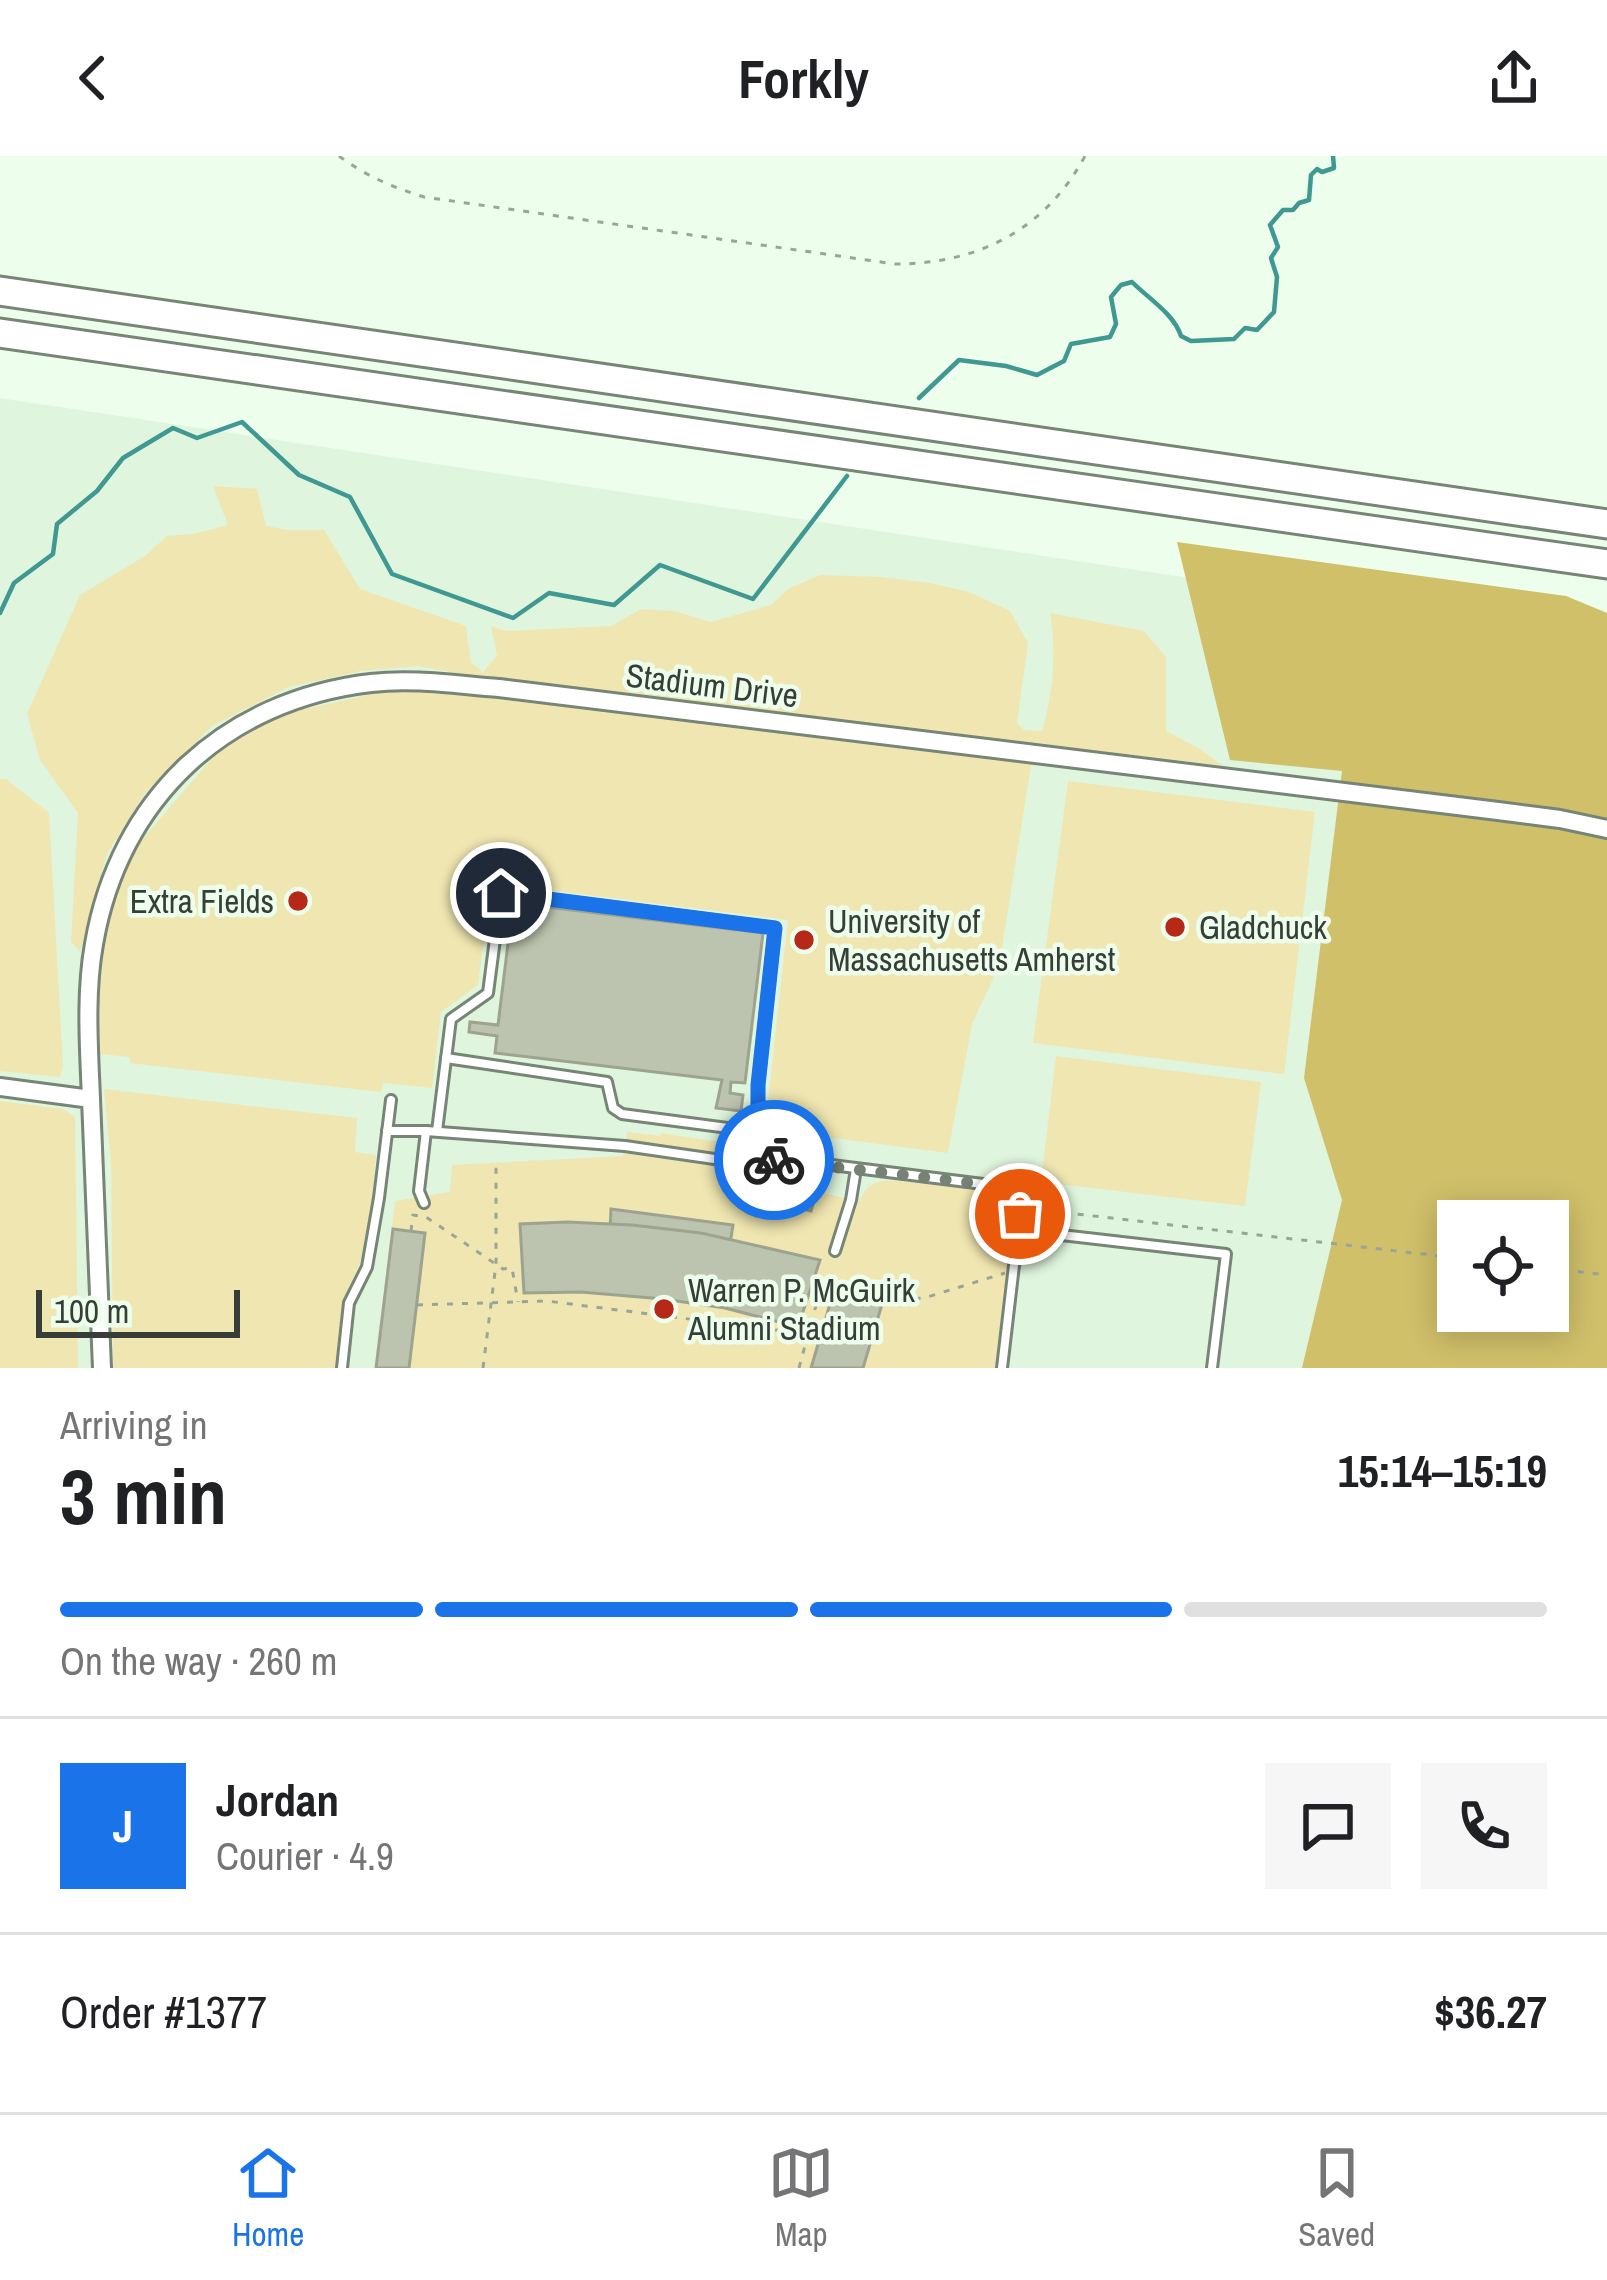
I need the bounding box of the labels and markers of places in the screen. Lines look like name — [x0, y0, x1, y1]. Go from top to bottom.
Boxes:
pin — [450, 842, 552, 944]
place label: Extra Fields — [130, 879, 274, 923]
marker: Extra Fields — [285, 888, 311, 914]
place label: University of Massachusetts Amherst — [828, 899, 1115, 981]
place label: Gladchuck — [1199, 905, 1327, 949]
marker: Gladchuck — [1162, 914, 1188, 940]
marker: University of Massachusetts Amherst — [791, 927, 817, 953]
pin — [969, 1163, 1071, 1265]
place label: Warren P. McGuirk Alumni Stadium — [687, 1268, 916, 1350]
marker: Warren P. McGuirk Alumni Stadium — [651, 1296, 677, 1322]

